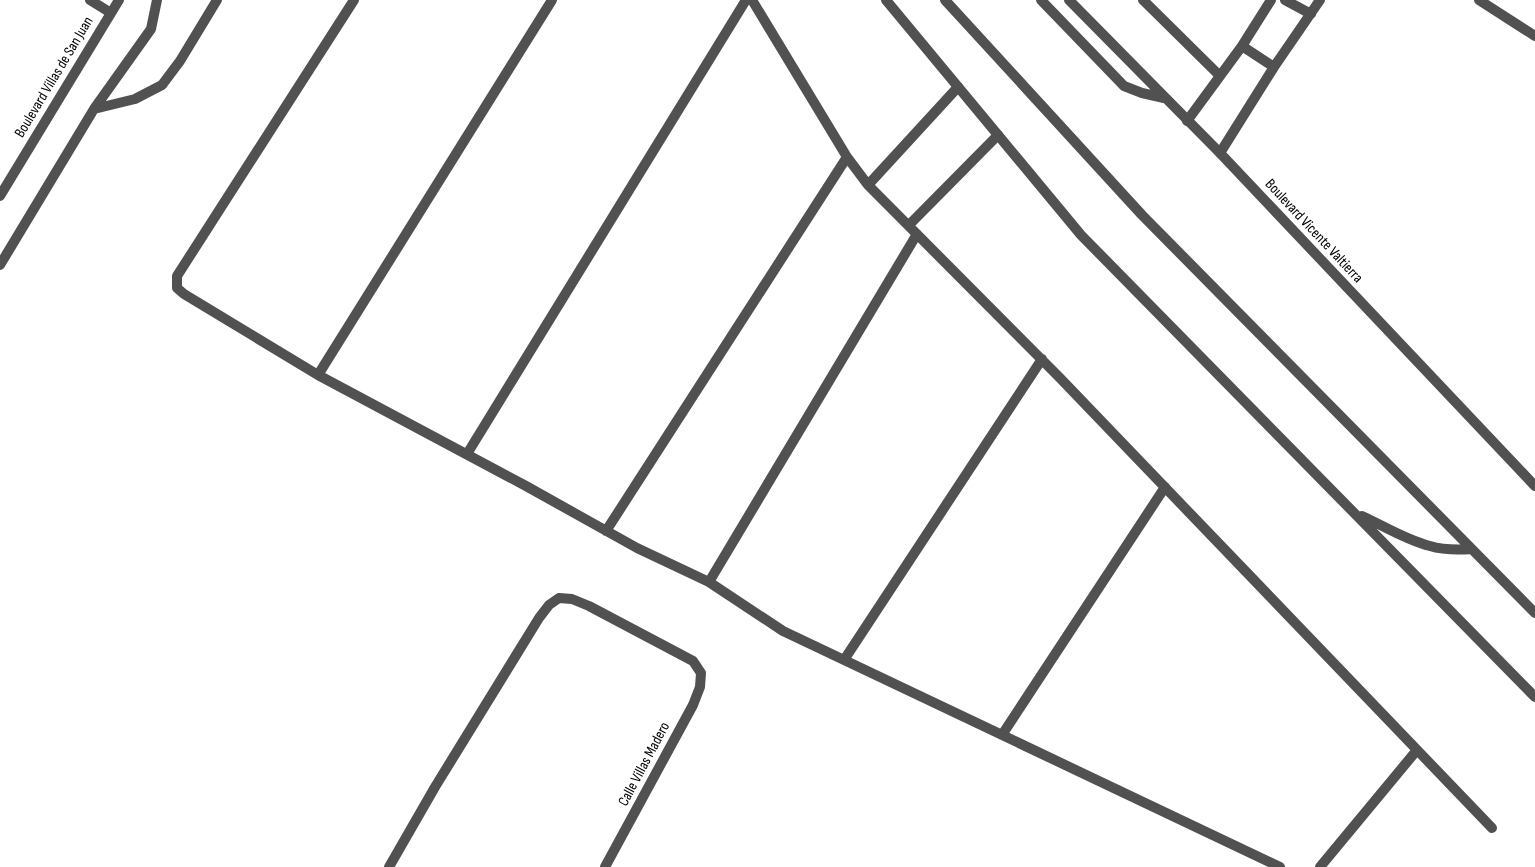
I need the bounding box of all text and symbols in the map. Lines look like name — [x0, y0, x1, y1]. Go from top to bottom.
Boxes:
street label: Boulevard Villas de San Juan — [10, 13, 98, 141]
street label: Boulevard Vicente Valtierra — [1261, 175, 1367, 287]
street label: Calle Villas Madero — [614, 719, 674, 809]

